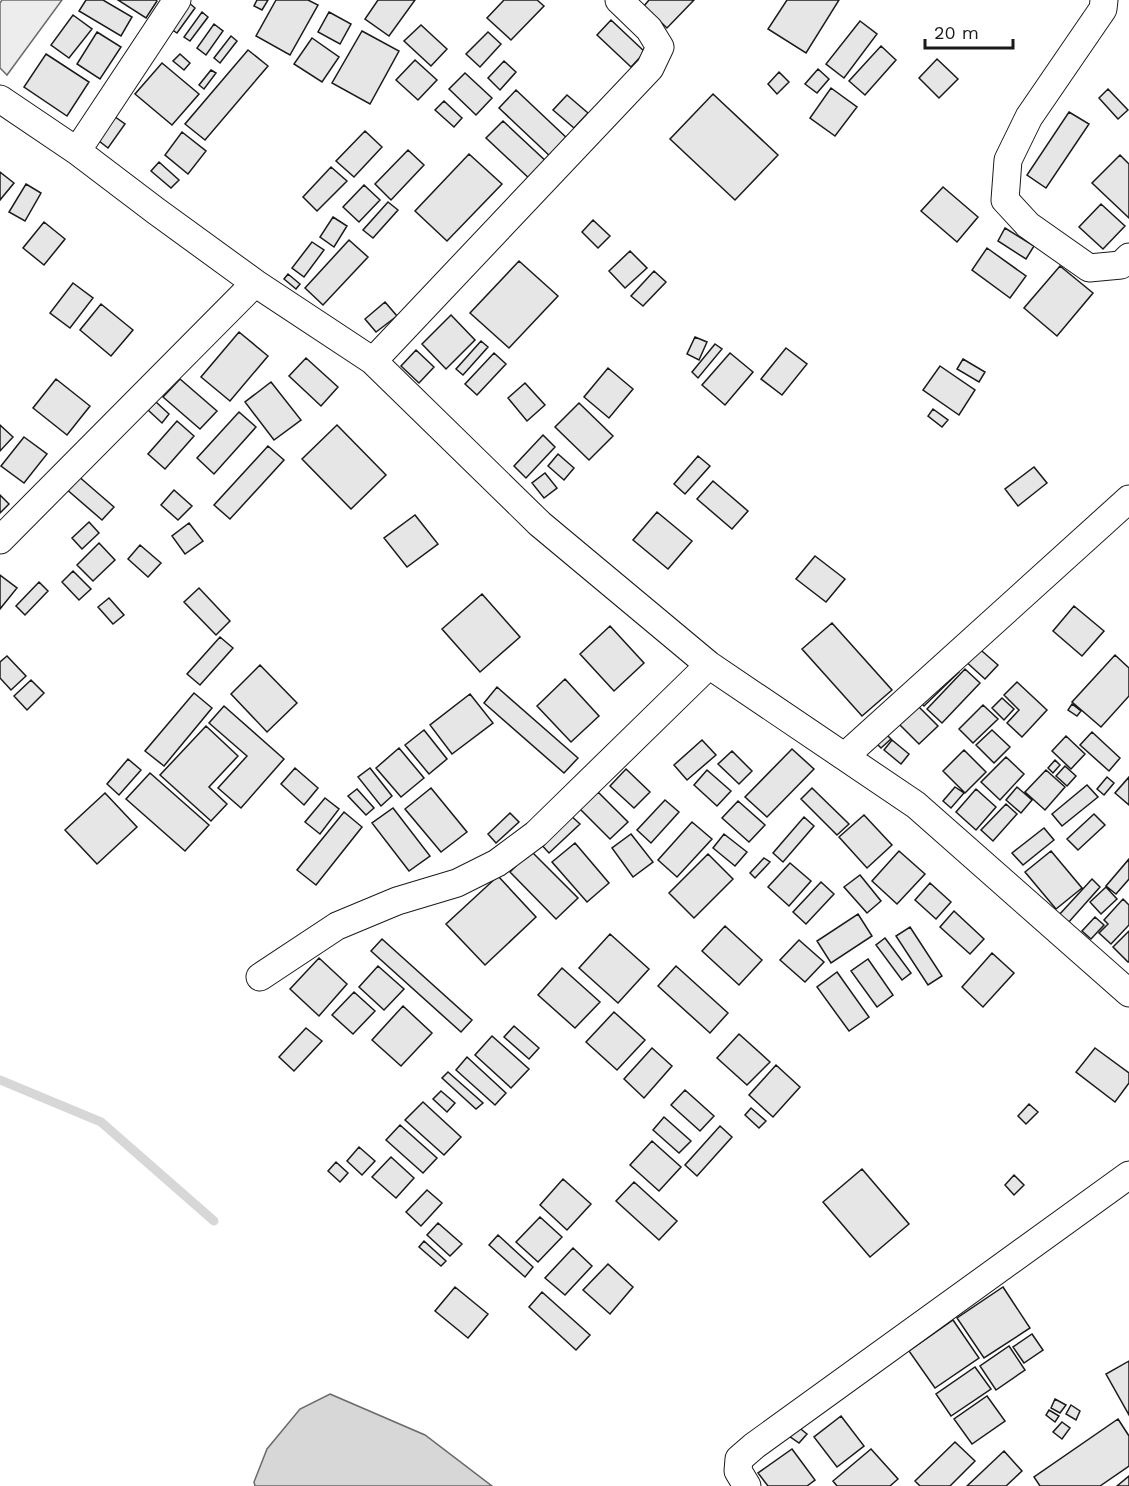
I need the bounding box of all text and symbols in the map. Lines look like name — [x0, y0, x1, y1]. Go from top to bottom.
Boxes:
scale bar — [925, 12, 1014, 50]
text: 20 m — [934, 22, 979, 43]

